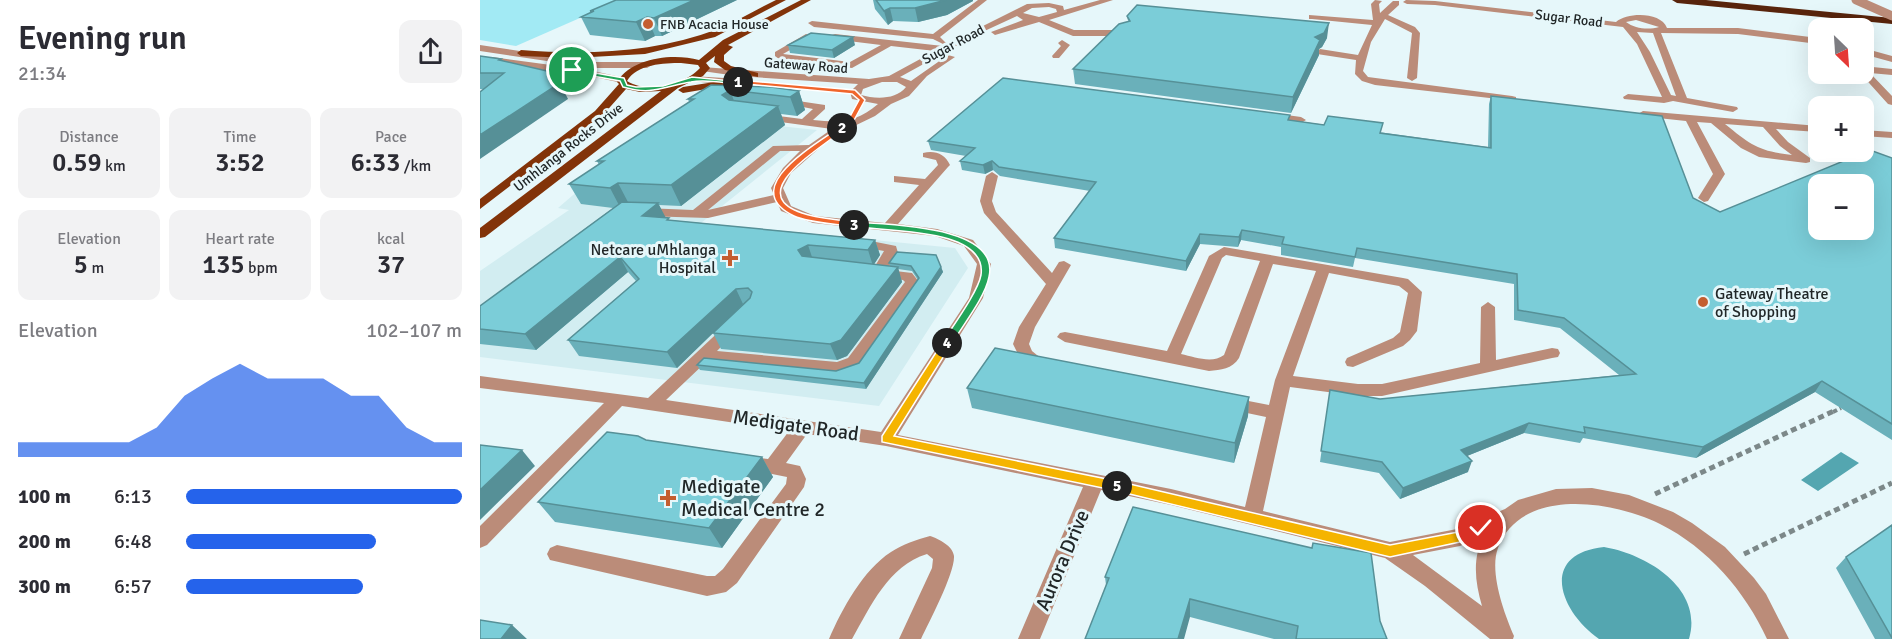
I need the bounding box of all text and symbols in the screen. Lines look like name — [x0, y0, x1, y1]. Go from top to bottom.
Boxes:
street label: Sugar Road — [1534, 6, 1604, 31]
place label: FNB Acacia House — [660, 16, 769, 33]
marker: FNB Acacia House — [641, 17, 655, 31]
text: Evening run — [18, 18, 187, 59]
north arrow — [1808, 18, 1874, 84]
map controls — [1808, 18, 1874, 240]
button: share — [399, 20, 462, 83]
street label: Sugar Road — [919, 21, 987, 68]
pin — [546, 44, 597, 95]
icon: arrive — [555, 53, 588, 86]
street label: Gateway Road — [763, 54, 848, 77]
text: 21:34 — [18, 61, 67, 86]
pin: 1 — [723, 67, 753, 97]
text: 1 — [734, 72, 742, 92]
button: + — [1808, 96, 1874, 162]
street label: Umhlanga Rocks Drive — [510, 99, 626, 195]
pin: 2 — [827, 113, 857, 143]
text: 2 — [838, 118, 846, 138]
text: Distance — [59, 127, 119, 147]
text: Time — [224, 127, 256, 147]
text: Pace — [375, 127, 407, 147]
text: 0.59 — [52, 147, 101, 179]
text: 3:52 — [215, 147, 265, 179]
text: 6:33 — [351, 147, 400, 179]
text: km — [101, 156, 126, 176]
text: /km — [400, 156, 431, 176]
button: − — [1808, 174, 1874, 240]
pin: 3 — [839, 210, 869, 240]
text: 3 — [850, 215, 858, 235]
text: Elevation — [57, 229, 121, 249]
text: Heart rate — [205, 229, 275, 249]
text: kcal — [377, 229, 405, 249]
place label: Netcare uMhlanga Hospital — [590, 240, 716, 278]
text: 5 — [74, 249, 88, 281]
text: 135 — [202, 249, 244, 281]
text: 37 — [377, 249, 405, 281]
marker: Netcare uMhlanga Hospital — [721, 249, 739, 267]
text: m — [88, 258, 104, 278]
text: bpm — [244, 258, 278, 278]
place label: Gateway Theatre of Shopping — [1715, 284, 1829, 322]
marker: Gateway Theatre of Shopping — [1696, 295, 1710, 309]
text: Elevation — [18, 318, 98, 343]
text: 102–107 m — [366, 318, 462, 343]
pin: 4 — [932, 328, 962, 358]
text: 4 — [943, 333, 951, 353]
street label: Medigate Road — [731, 404, 860, 447]
pin: 5 — [1102, 471, 1132, 501]
place label: Medigate Medical Centre 2 — [681, 474, 825, 522]
text: 5 — [1113, 476, 1121, 496]
text: 100 m — [18, 484, 71, 509]
text: 6:13 — [114, 484, 152, 509]
marker: Medigate Medical Centre 2 — [659, 489, 677, 507]
pin — [1455, 502, 1506, 553]
street label: Aurora Drive — [1030, 506, 1095, 614]
icon: check — [1464, 511, 1497, 544]
text: 200 m — [18, 529, 71, 554]
text: 6:48 — [114, 529, 152, 554]
text: 300 m — [18, 574, 71, 599]
text: 6:57 — [114, 574, 152, 599]

